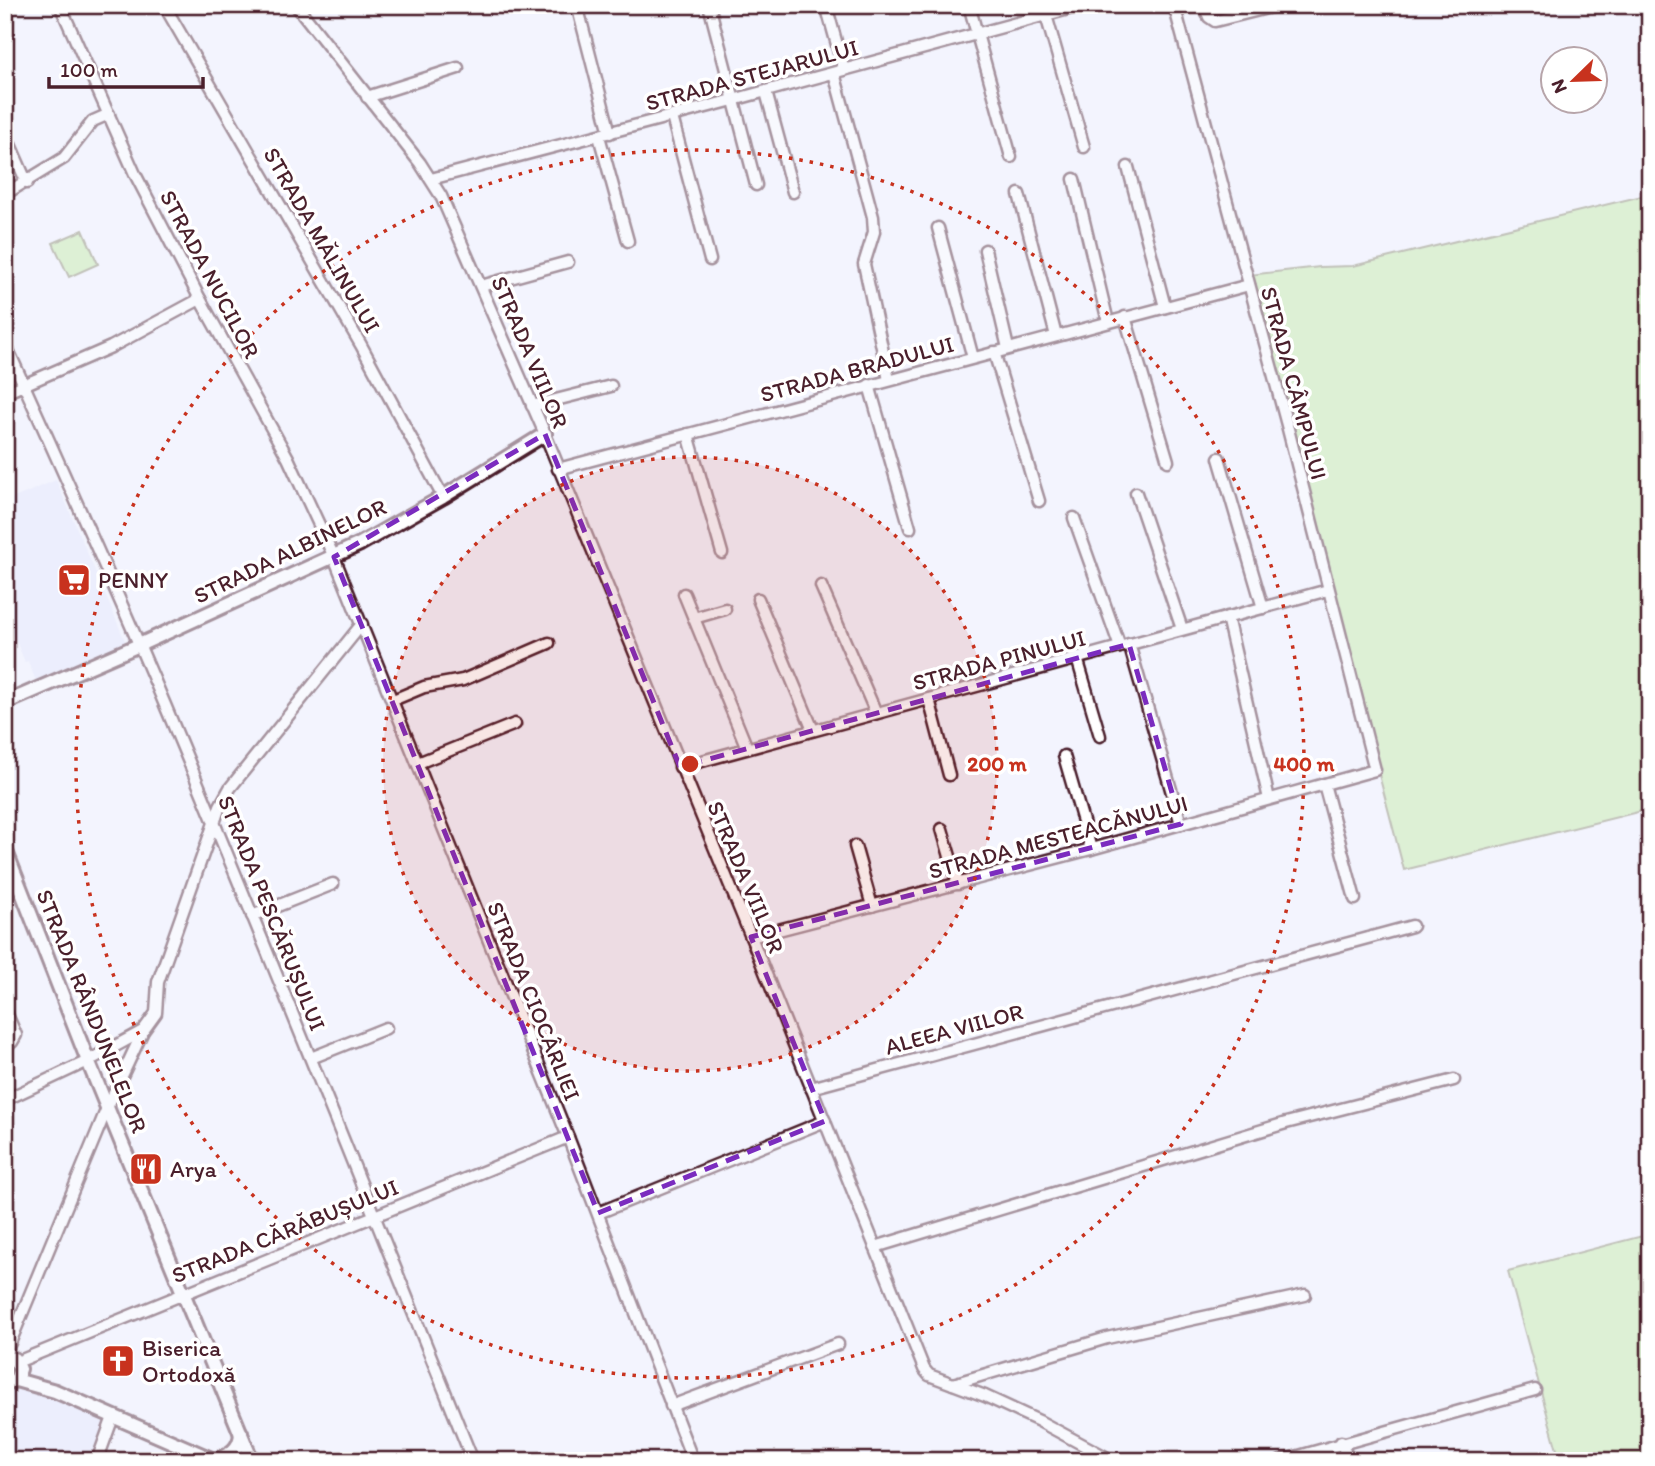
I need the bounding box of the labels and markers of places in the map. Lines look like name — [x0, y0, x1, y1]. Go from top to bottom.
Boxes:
supermarket icon: PENNY — [55, 561, 93, 599]
place label: PENNY — [98, 566, 168, 594]
centre of rings — [678, 752, 702, 776]
restaurant icon: Arya — [127, 1150, 165, 1188]
place label: Arya — [170, 1155, 217, 1183]
place label: Biserica Ortodoxă — [142, 1334, 236, 1388]
church icon: Biserica Ortodoxă — [99, 1342, 137, 1380]

